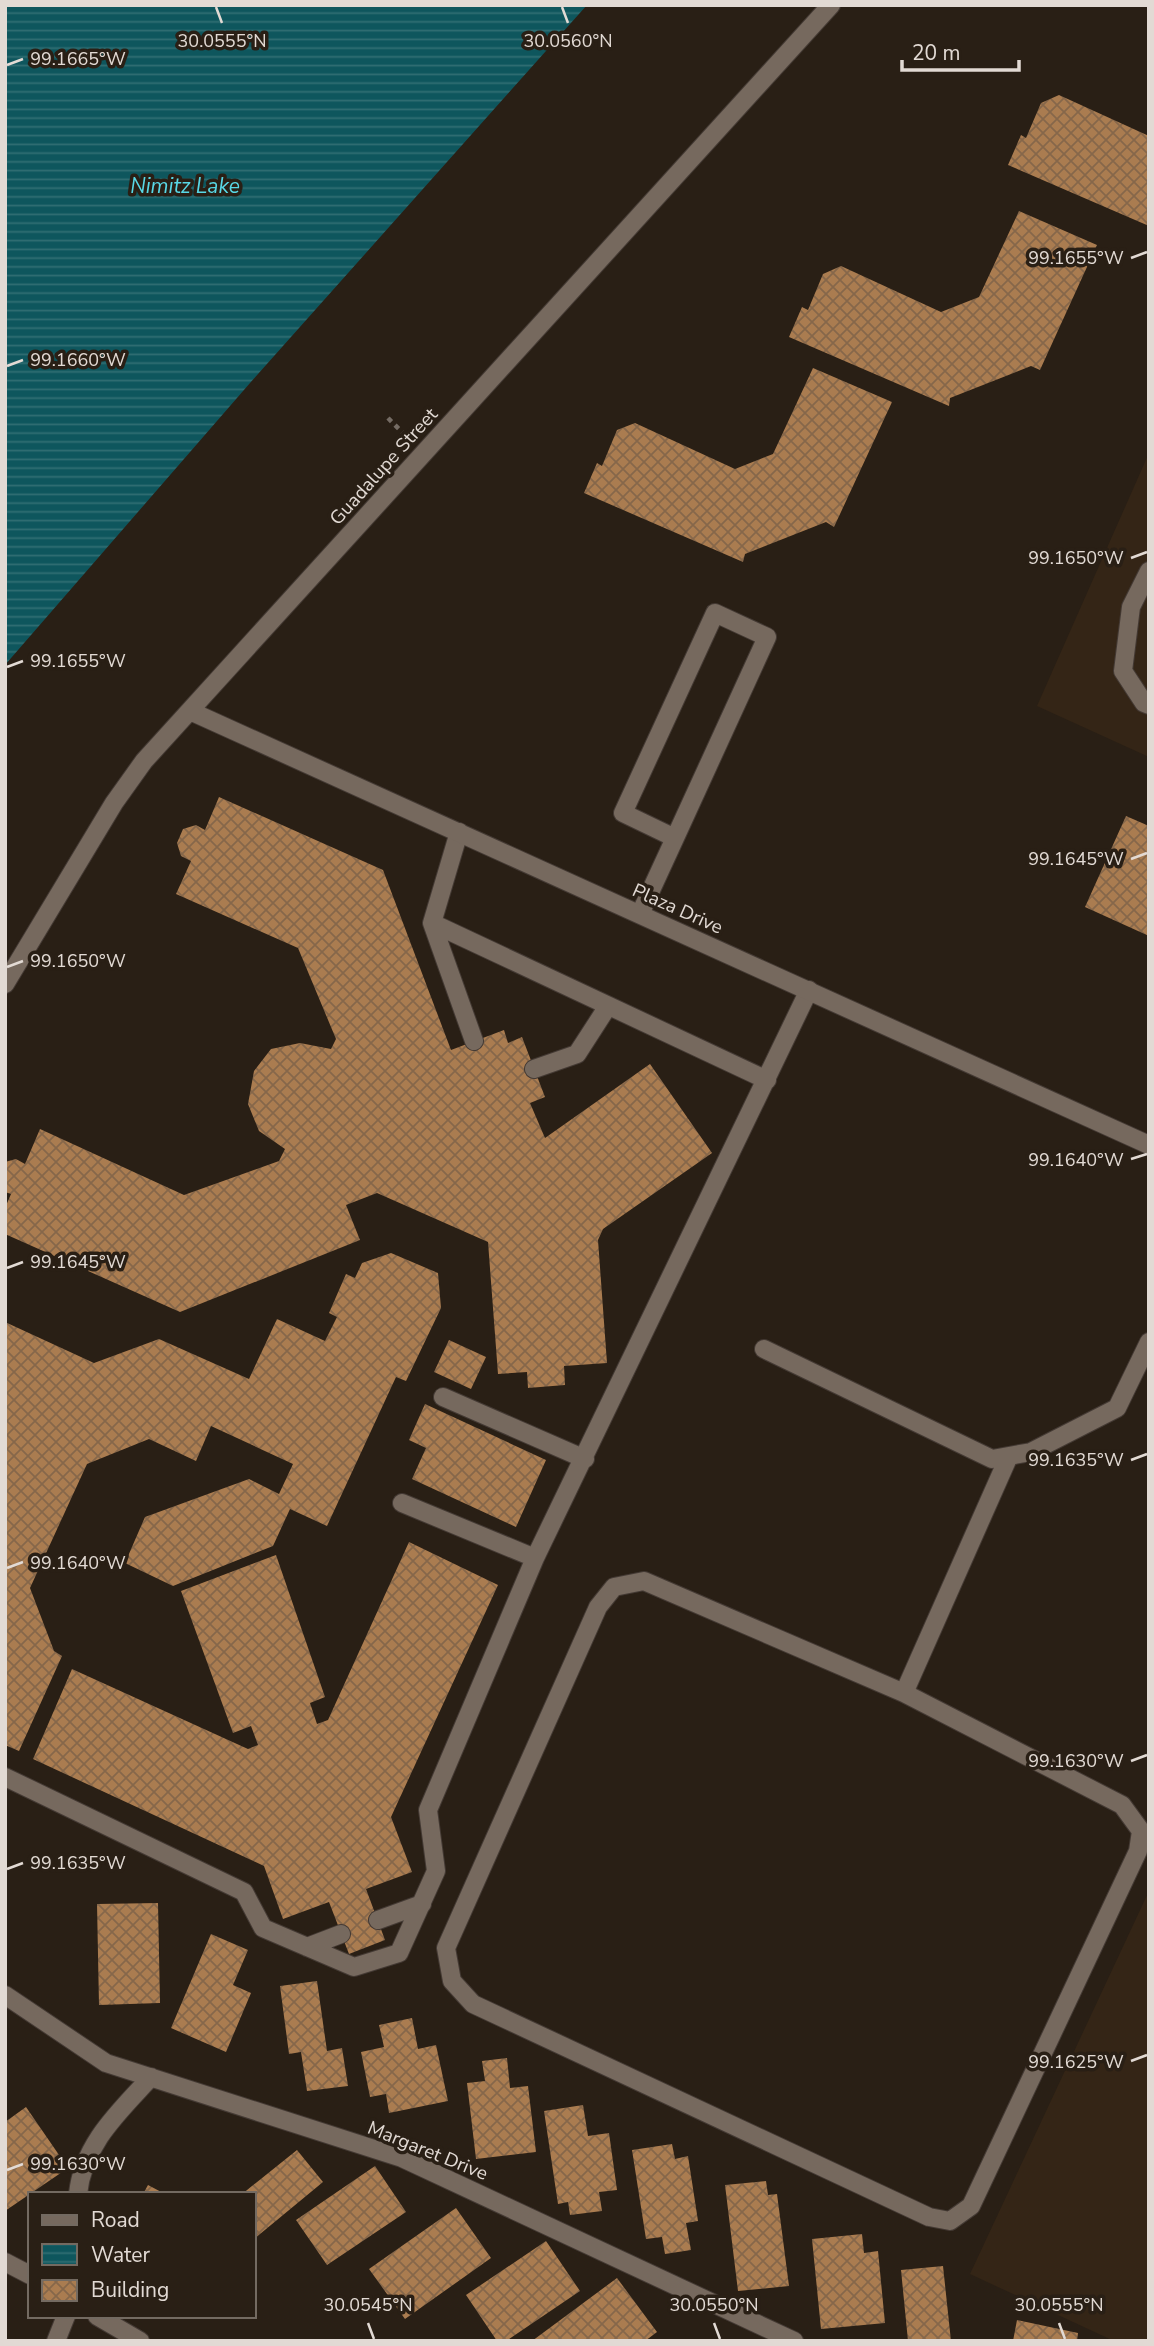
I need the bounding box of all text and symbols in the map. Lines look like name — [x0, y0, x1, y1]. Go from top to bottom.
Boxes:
scale bar — [902, 28, 1019, 72]
text: 30.0555°N — [178, 29, 266, 53]
text: 30.0560°N — [524, 29, 612, 53]
text: 20 m — [912, 39, 961, 67]
text: 99.1665°W — [30, 47, 126, 71]
water label: Nimitz Lake — [130, 172, 240, 200]
text: 99.1655°W — [1028, 246, 1124, 270]
text: 99.1660°W — [30, 348, 126, 372]
street label: Guadalupe Street — [324, 402, 444, 531]
text: 99.1650°W — [1028, 546, 1124, 570]
text: 99.1655°W — [30, 649, 126, 673]
text: 99.1645°W — [1028, 847, 1124, 871]
street label: Plaza Drive — [628, 877, 727, 940]
text: 99.1650°W — [30, 949, 126, 973]
text: 99.1640°W — [1028, 1148, 1124, 1172]
text: 99.1645°W — [30, 1250, 126, 1274]
text: 99.1635°W — [1028, 1448, 1124, 1472]
text: 99.1640°W — [30, 1551, 126, 1575]
text: 99.1630°W — [1028, 1749, 1124, 1773]
text: 99.1635°W — [30, 1851, 126, 1875]
text: 99.1625°W — [1028, 2050, 1124, 2074]
street label: Margaret Drive — [364, 2115, 492, 2187]
text: 99.1630°W — [30, 2152, 126, 2176]
legend — [28, 2192, 256, 2318]
text: Road — [91, 2206, 140, 2234]
text: Water — [91, 2241, 150, 2269]
text: Building — [91, 2276, 169, 2304]
text: 30.0545°N — [324, 2293, 412, 2317]
text: 30.0550°N — [670, 2293, 758, 2317]
text: 30.0555°N — [1015, 2293, 1103, 2317]

